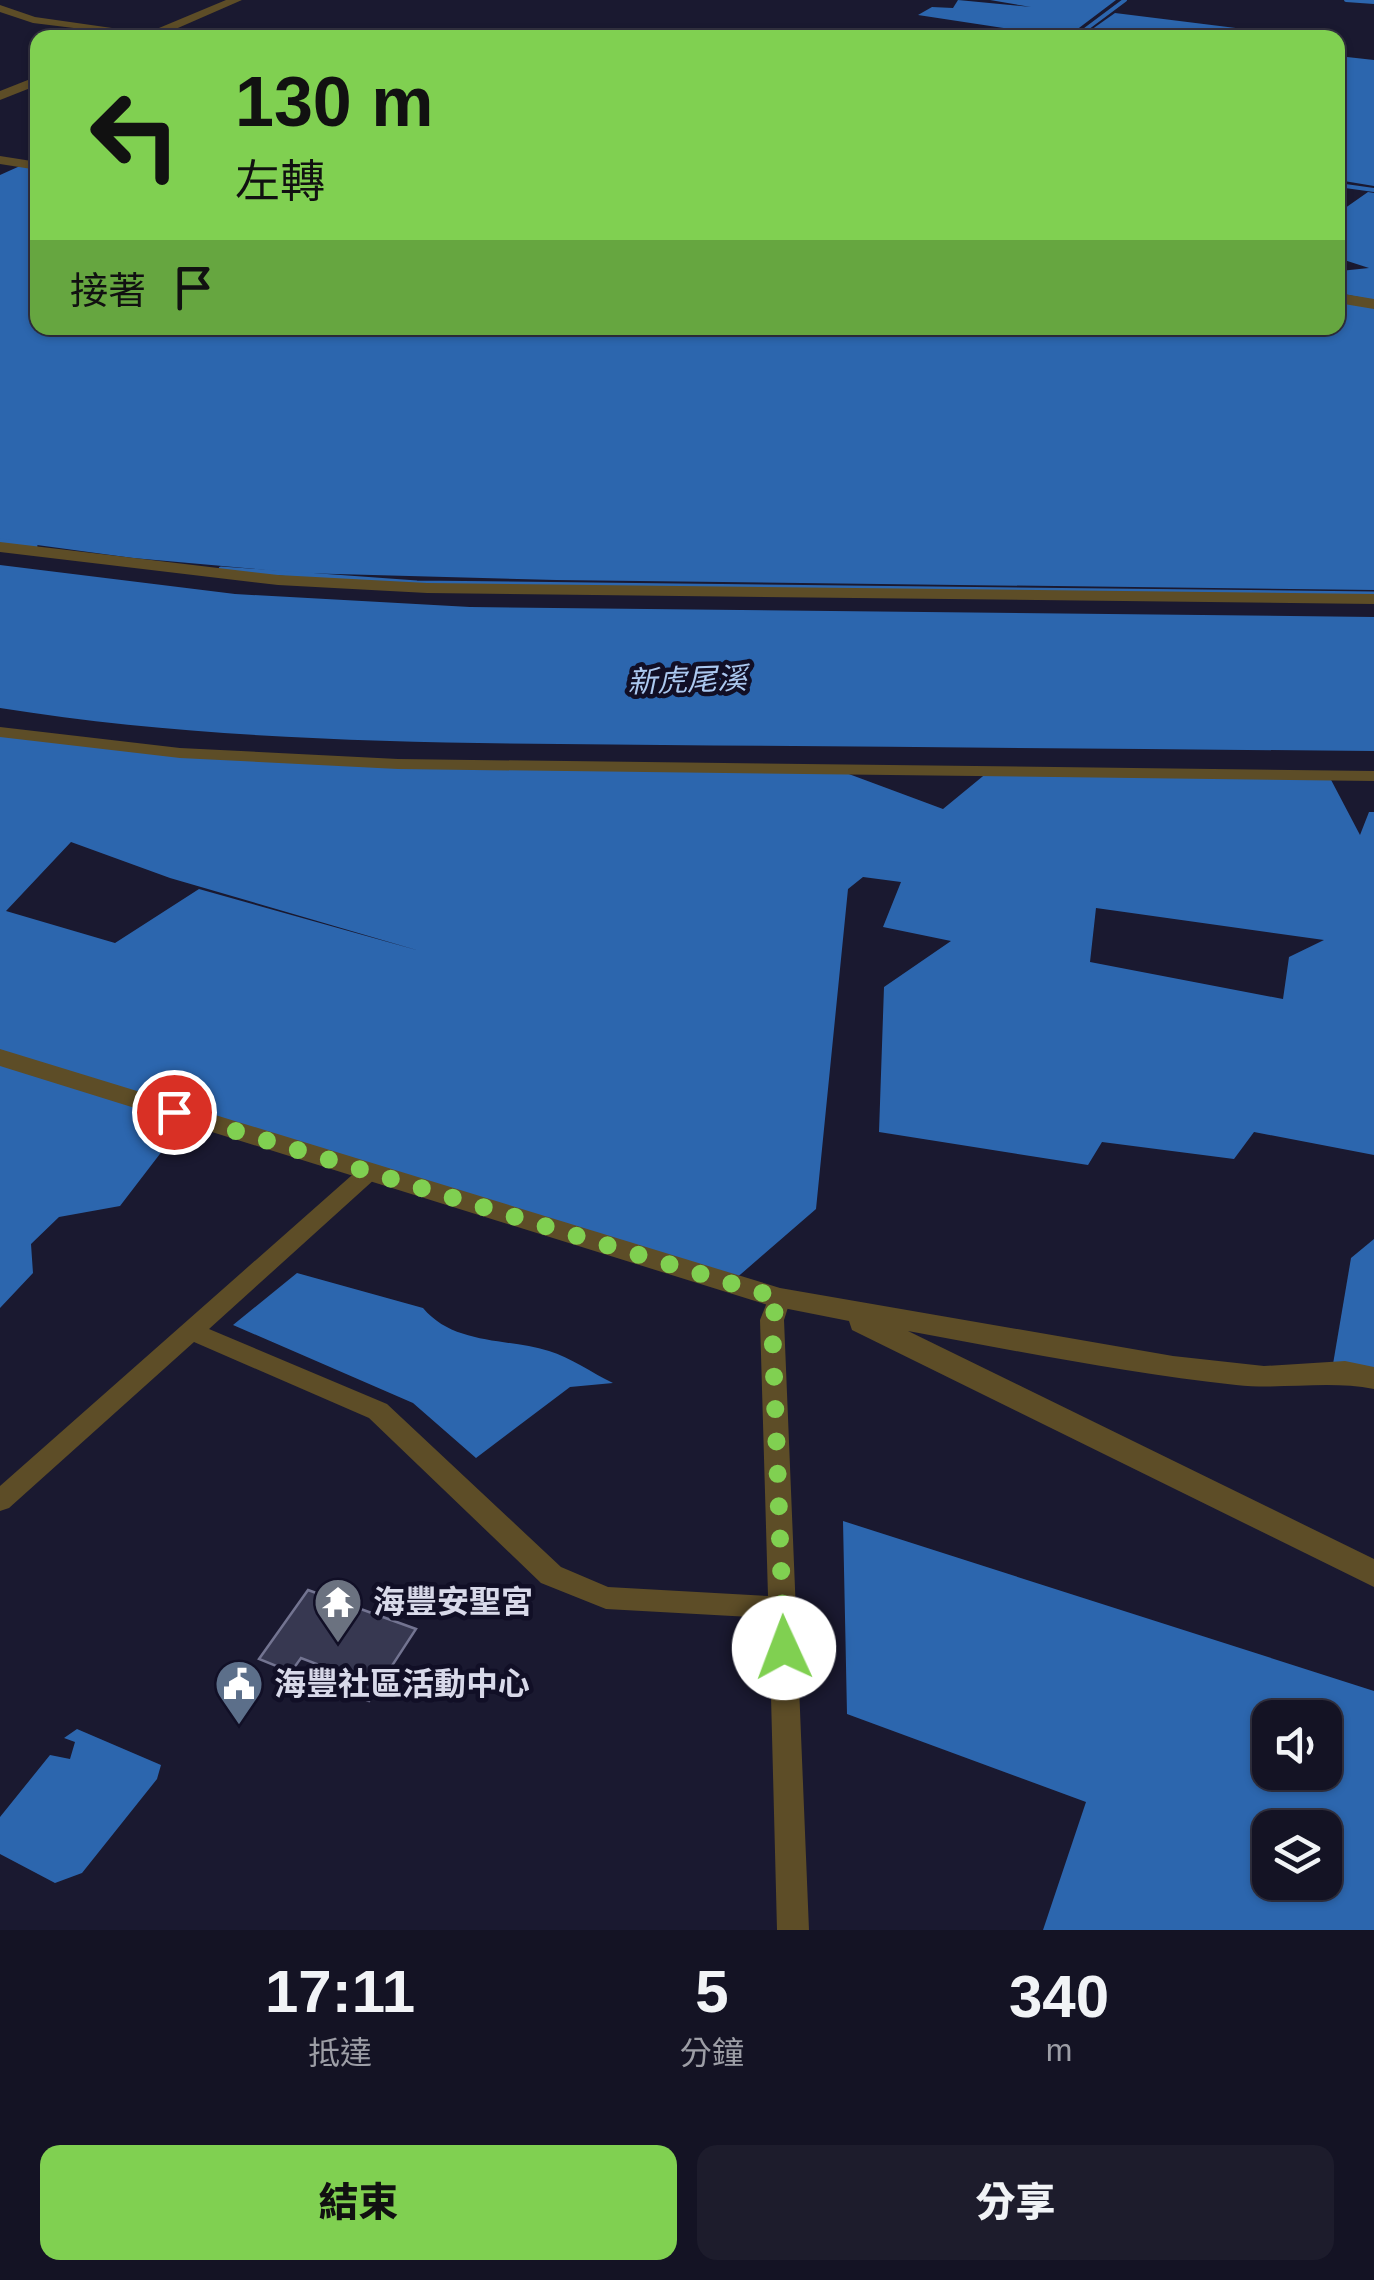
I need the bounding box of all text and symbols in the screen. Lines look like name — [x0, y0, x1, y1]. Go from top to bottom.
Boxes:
text: 130 m — [235, 63, 433, 141]
icon: left — [70, 70, 200, 200]
text: 左轉 — [235, 156, 325, 207]
icon: arrive — [166, 260, 221, 315]
text: 接著 — [70, 270, 146, 312]
water label: 新虎尾溪 — [626, 661, 752, 699]
pin — [132, 1070, 217, 1155]
icon: arrive — [147, 1085, 202, 1140]
temple icon: 海豐安聖宮 — [312, 1576, 364, 1644]
place label: 海豐安聖宮 — [373, 1584, 533, 1620]
position arrow — [732, 1596, 836, 1700]
public building icon: 海豐社區活動中心 — [213, 1658, 265, 1726]
place label: 海豐社區活動中心 — [274, 1666, 530, 1702]
map controls — [1252, 1700, 1342, 1900]
button: sound — [1252, 1700, 1342, 1790]
button: layers — [1252, 1810, 1342, 1900]
text: 17:11 — [265, 1958, 415, 2025]
text: 5 — [695, 1958, 729, 2025]
text: 340 — [1009, 1963, 1109, 2030]
text: m — [1046, 2032, 1072, 2068]
text: 抵達 — [308, 2035, 372, 2071]
text: 分鐘 — [680, 2035, 744, 2071]
button: 結束 — [40, 2145, 677, 2260]
button: 分享 — [697, 2145, 1334, 2260]

